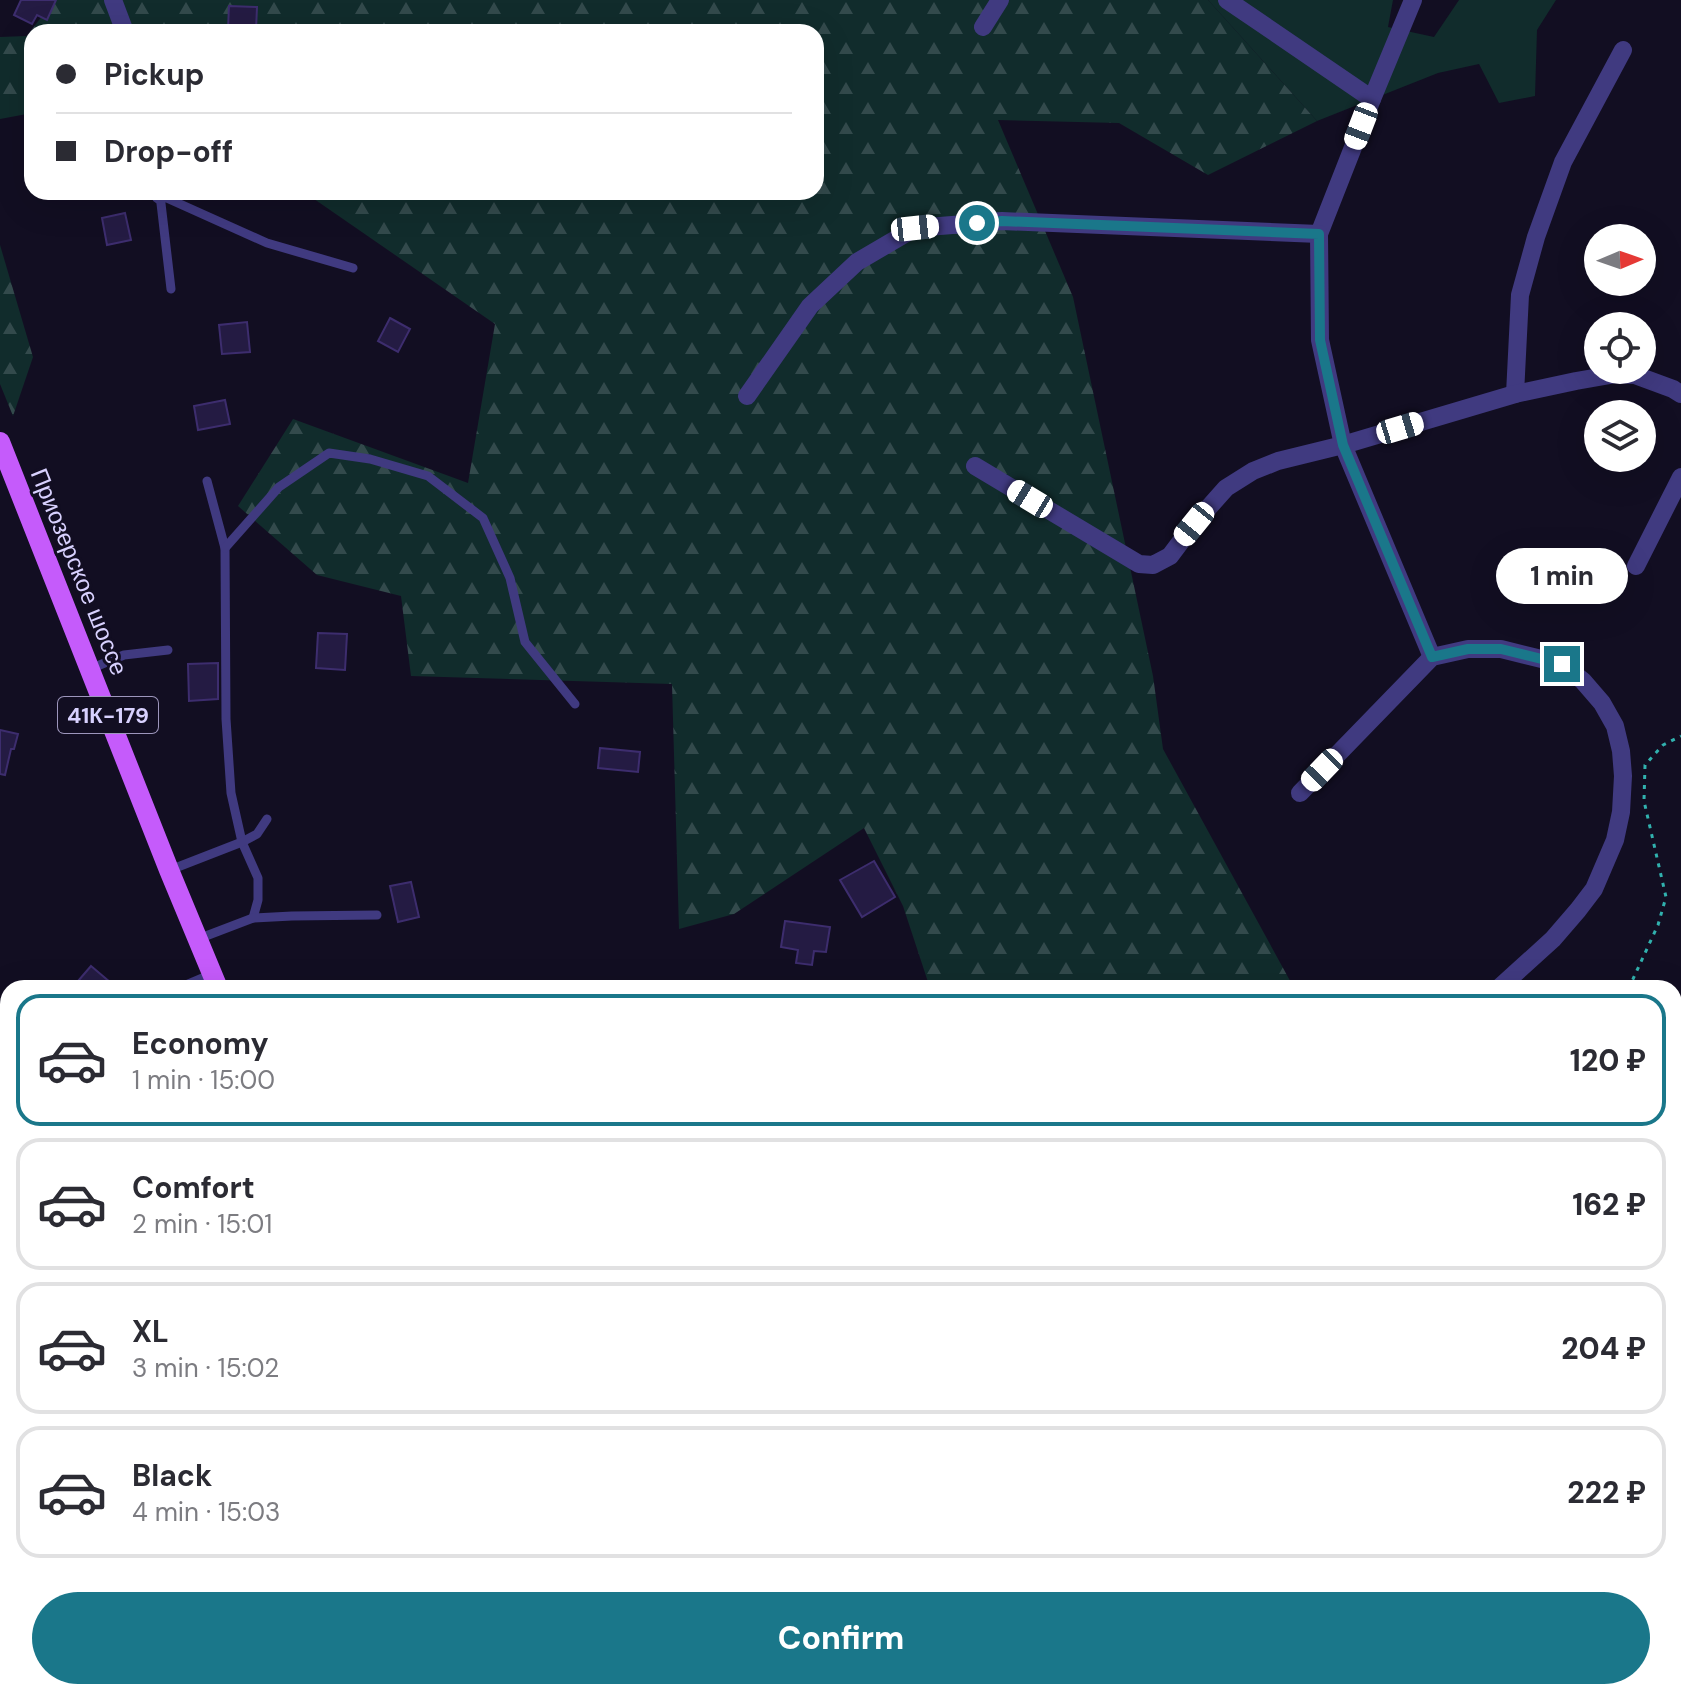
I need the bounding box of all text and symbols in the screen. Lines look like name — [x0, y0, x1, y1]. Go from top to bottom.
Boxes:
text: Pickup — [104, 55, 204, 94]
car — [1341, 99, 1381, 153]
text: Drop-off — [104, 132, 233, 171]
route start — [959, 205, 995, 241]
car — [890, 214, 940, 242]
north arrow — [1584, 224, 1656, 296]
map controls — [1584, 224, 1656, 472]
button: locate — [1584, 312, 1656, 384]
button: layers — [1584, 400, 1656, 472]
car — [1374, 410, 1426, 446]
street label: Приозерское шоссе — [24, 464, 135, 680]
car — [1003, 476, 1057, 522]
car — [1170, 498, 1218, 550]
callout: 1 min — [1496, 548, 1628, 604]
text: 1 min — [1530, 559, 1594, 593]
route end — [1544, 646, 1580, 682]
road number: 41К-179 — [58, 697, 158, 733]
car — [1297, 744, 1347, 796]
icon: car — [36, 1024, 108, 1096]
text: Economy — [132, 1024, 269, 1063]
text: 120 ₽ — [1570, 1041, 1646, 1080]
text: 1 min · 15:00 — [132, 1063, 275, 1097]
icon: car — [36, 1168, 108, 1240]
text: Comfort — [132, 1168, 255, 1207]
text: 162 ₽ — [1572, 1185, 1646, 1224]
text: 2 min · 15:01 — [132, 1207, 272, 1241]
icon: car — [36, 1312, 108, 1384]
text: XL — [132, 1312, 169, 1351]
text: 204 ₽ — [1561, 1329, 1646, 1368]
text: 3 min · 15:02 — [132, 1351, 279, 1385]
icon: car — [36, 1456, 108, 1528]
text: Black — [132, 1456, 212, 1495]
text: 222 ₽ — [1567, 1473, 1646, 1512]
text: 4 min · 15:03 — [132, 1495, 280, 1529]
button: Confirm — [32, 1592, 1650, 1684]

